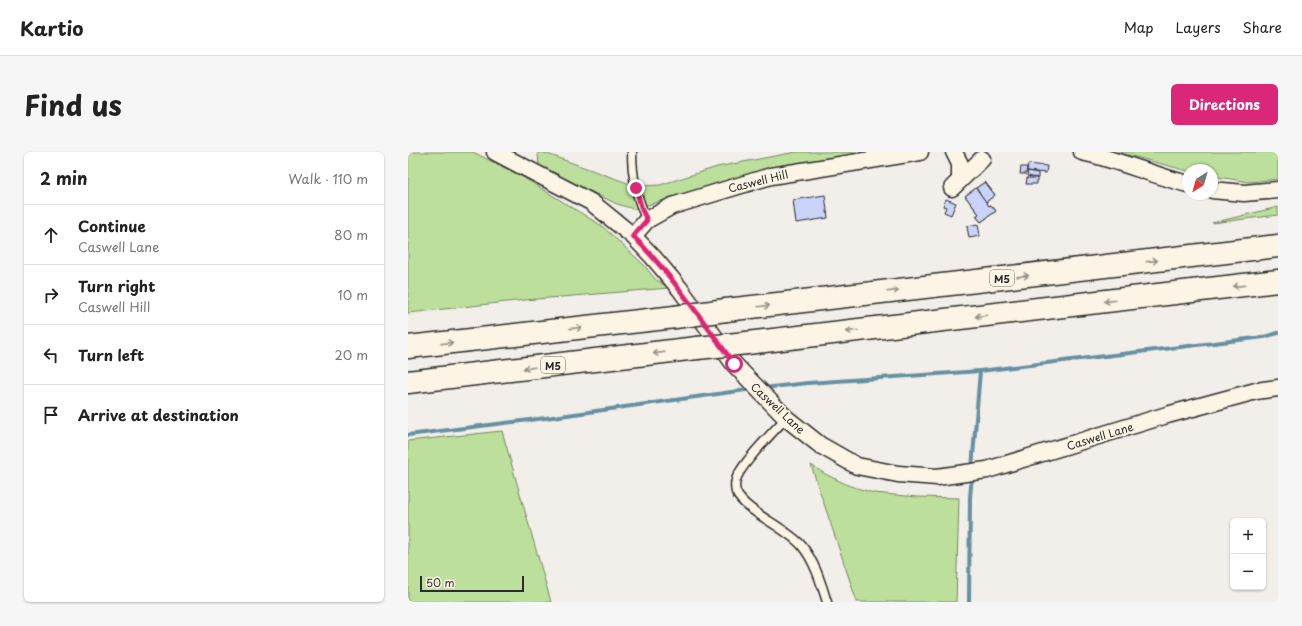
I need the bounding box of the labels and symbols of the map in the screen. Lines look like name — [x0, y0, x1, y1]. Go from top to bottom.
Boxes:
north arrow — [1182, 164, 1218, 200]
street label: Caswell Hill — [726, 165, 790, 197]
route end — [627, 179, 645, 197]
one-way arrow — [1145, 257, 1158, 264]
road number: M5 — [990, 270, 1014, 286]
one-way arrow — [1016, 272, 1029, 279]
one-way arrow — [1233, 282, 1246, 290]
one-way arrow — [886, 287, 899, 294]
one-way arrow — [1104, 297, 1117, 305]
one-way arrow — [757, 302, 770, 309]
one-way arrow — [975, 312, 988, 320]
one-way arrow — [569, 325, 582, 332]
one-way arrow — [846, 327, 859, 335]
one-way arrow — [440, 339, 453, 347]
one-way arrow — [652, 349, 665, 357]
route start — [725, 355, 743, 373]
road number: M5 — [541, 357, 565, 373]
one-way arrow — [523, 364, 536, 372]
street label: Caswell Lane — [747, 378, 809, 438]
street label: Caswell Lane — [1065, 418, 1135, 454]
scale bar — [420, 574, 524, 593]

